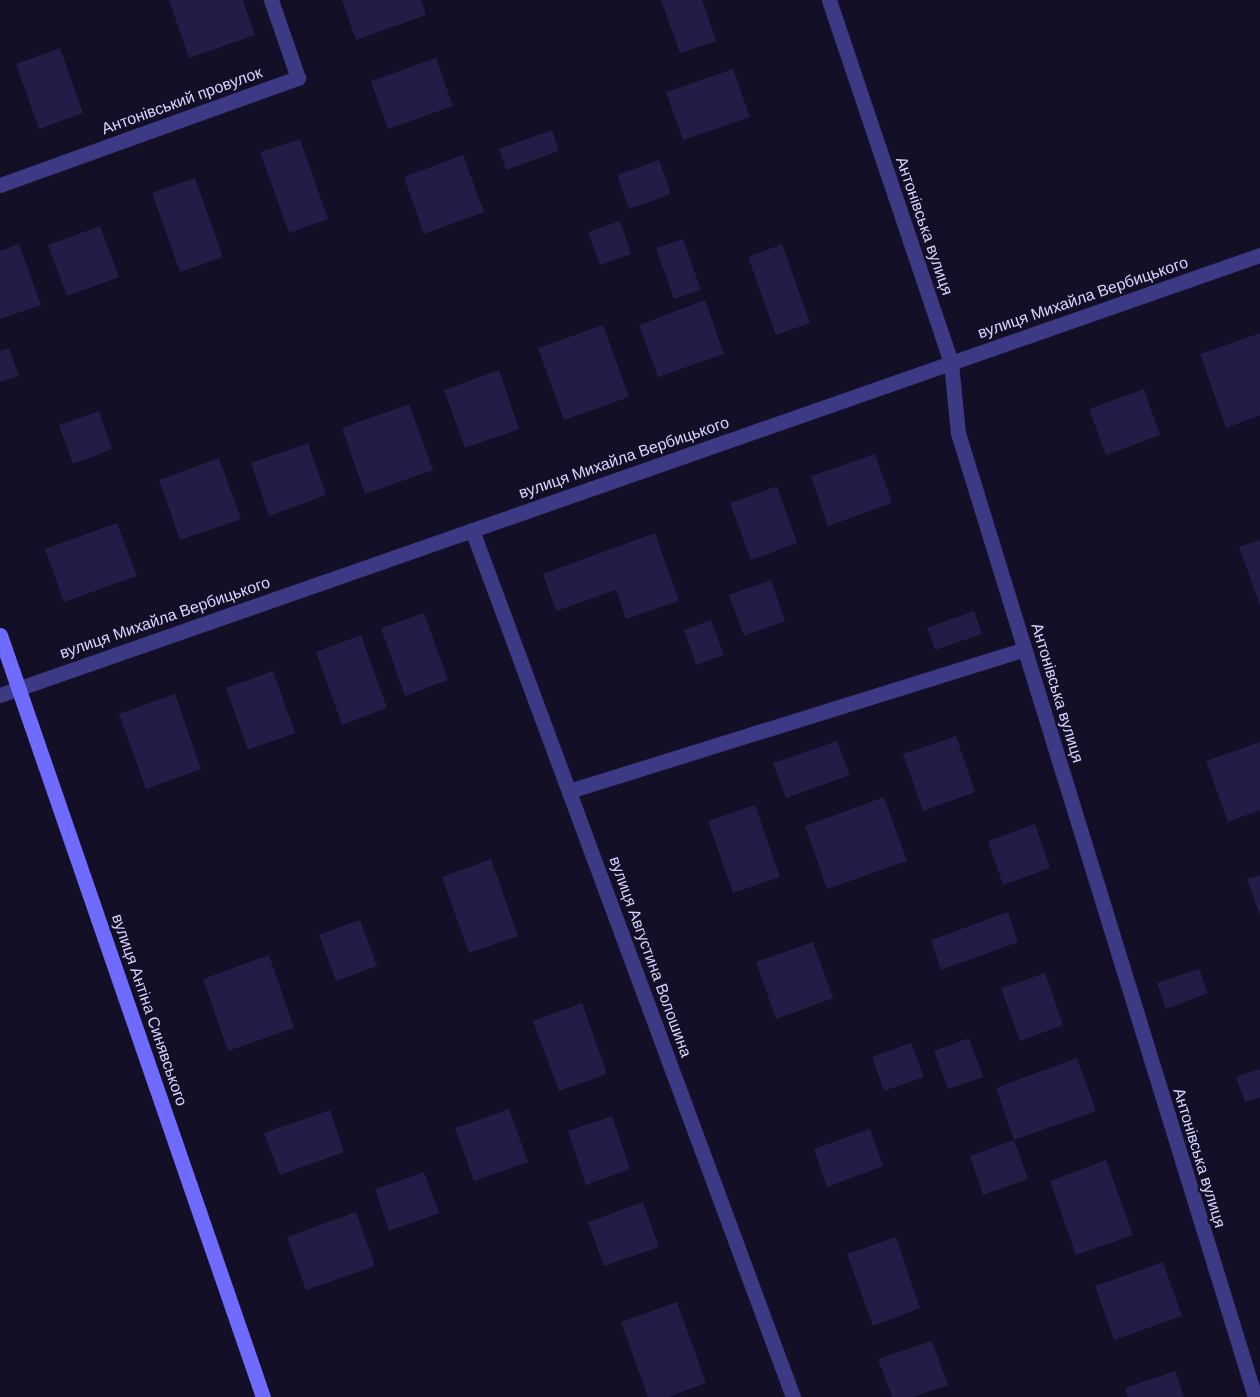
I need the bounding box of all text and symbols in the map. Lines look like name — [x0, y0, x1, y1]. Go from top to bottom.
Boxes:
street label: Антонівський провулок — [99, 63, 265, 139]
street label: Антонівська вулиця — [891, 154, 957, 298]
street label: вулиця Михайла Вербицького — [975, 253, 1191, 343]
street label: вулиця Михайла Вербицького — [516, 413, 732, 503]
street label: вулиця Михайла Вербицького — [57, 573, 273, 663]
street label: Антонівська вулиця — [1027, 621, 1087, 765]
street label: вулиця Августина Волошина — [605, 854, 695, 1060]
street label: вулиця Антіна Синявського — [107, 912, 191, 1108]
street label: Антонівська вулиця — [1169, 1086, 1229, 1230]

